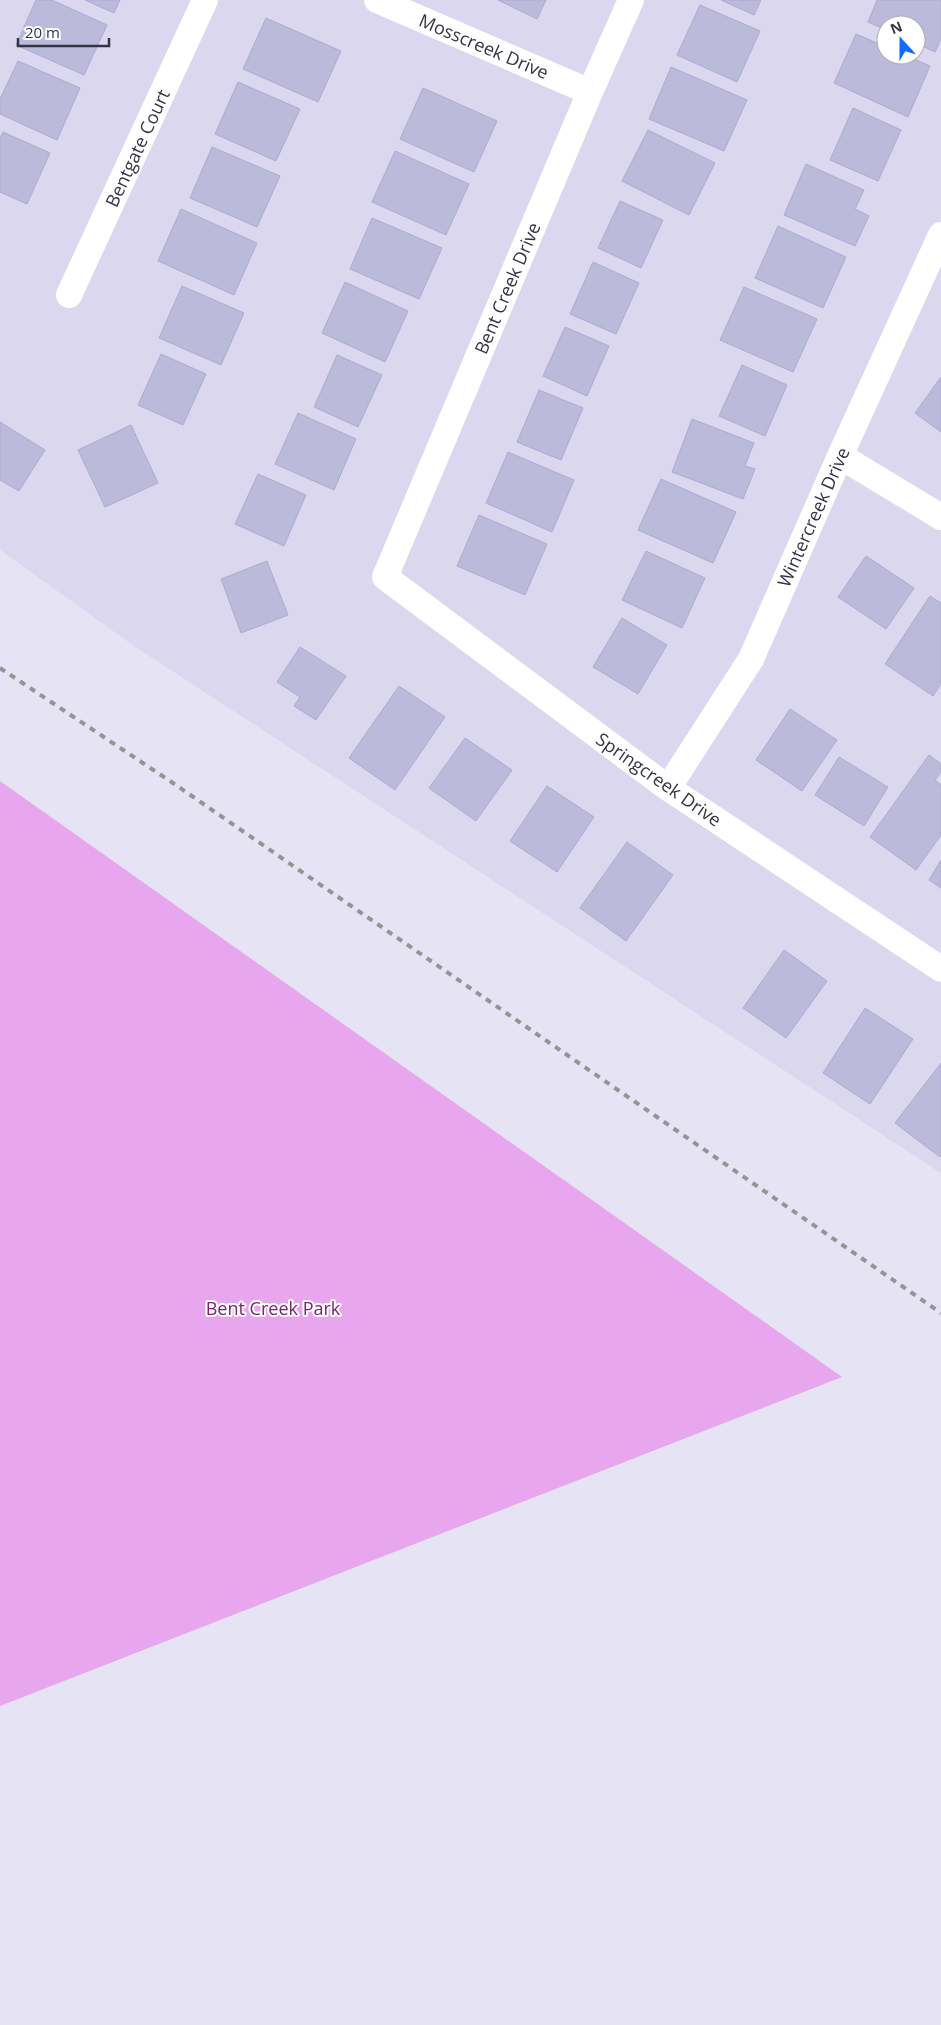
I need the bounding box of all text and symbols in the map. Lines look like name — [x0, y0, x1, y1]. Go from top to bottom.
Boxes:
street label: Mosscreek Drive — [416, 8, 552, 84]
scale bar — [18, 15, 109, 47]
north arrow — [876, 15, 926, 65]
text: N — [887, 16, 905, 38]
text: 20 m — [25, 22, 60, 42]
street label: Bentgate Court — [99, 85, 175, 211]
street label: Bent Creek Drive — [468, 218, 546, 358]
street label: Wintercreek Drive — [771, 443, 855, 591]
street label: Springcreek Drive — [592, 727, 726, 831]
park label: Bent Creek Park — [206, 1296, 341, 1320]

